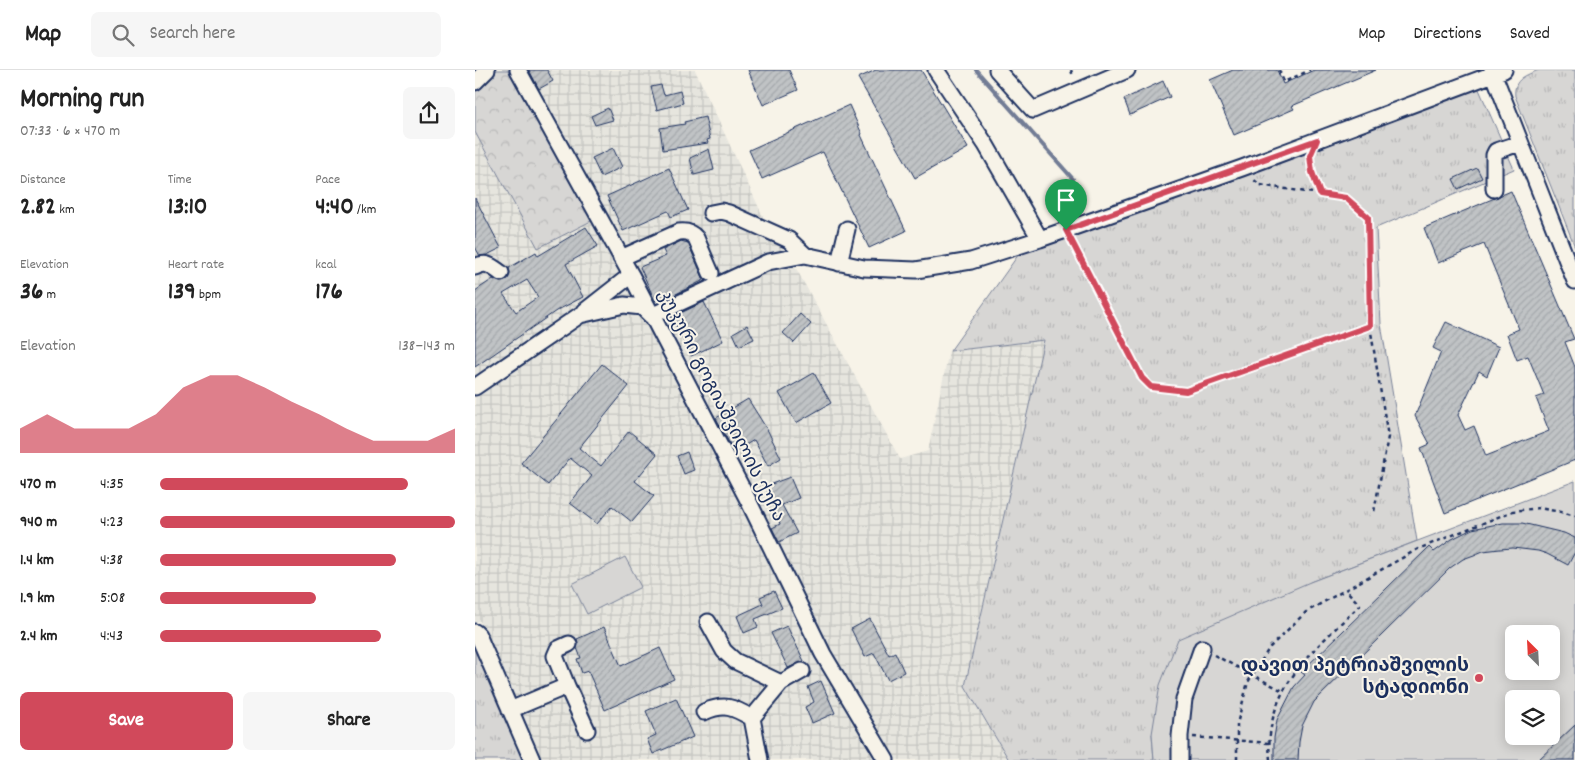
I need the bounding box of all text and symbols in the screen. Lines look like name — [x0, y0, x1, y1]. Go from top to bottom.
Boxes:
search box — [91, 12, 441, 57]
text: Map — [25, 18, 61, 52]
icon: search — [109, 21, 137, 49]
text: Search here — [149, 21, 235, 48]
text: Map — [1358, 22, 1385, 47]
text: Directions — [1413, 22, 1482, 47]
text: Saved — [1510, 22, 1550, 47]
text: Morning run — [20, 81, 144, 121]
button: share — [403, 87, 455, 139]
text: 07:33 · 6 × 470 m — [20, 120, 120, 143]
text: Distance — [20, 170, 66, 190]
text: Time — [168, 170, 192, 190]
text: Pace — [315, 170, 340, 190]
pin — [1045, 179, 1087, 230]
icon: arrive — [1052, 186, 1080, 214]
text: 2.82 — [20, 190, 56, 226]
text: 13:10 — [168, 190, 207, 226]
text: 4:40 — [315, 190, 354, 226]
text: km — [56, 200, 75, 220]
text: /km — [354, 200, 376, 220]
text: Elevation — [20, 255, 69, 275]
text: Heart rate — [168, 255, 224, 275]
text: kcal — [315, 255, 337, 275]
text: 36 — [20, 275, 43, 311]
text: 139 — [168, 275, 196, 311]
text: 176 — [315, 275, 343, 311]
text: m — [43, 285, 56, 305]
text: bpm — [196, 285, 221, 305]
street label: კუკური გოგიაშვილის ქუჩა — [649, 285, 791, 527]
text: Elevation — [20, 335, 76, 358]
text: 138–143 m — [398, 335, 455, 358]
text: 470 m — [20, 473, 56, 496]
text: 4:35 — [100, 473, 124, 496]
text: 940 m — [20, 511, 57, 534]
text: 4:23 — [100, 511, 123, 534]
text: 1.4 km — [20, 549, 54, 572]
text: 4:38 — [100, 549, 123, 572]
text: 1.9 km — [20, 587, 55, 610]
text: 5:08 — [100, 587, 125, 610]
text: 2.4 km — [20, 625, 58, 648]
text: 4:43 — [100, 625, 123, 648]
north arrow — [1505, 625, 1560, 680]
map controls — [1505, 625, 1560, 745]
place label: დავით პეტრიაშვილის სტადიონი — [1241, 654, 1469, 703]
marker: დავით პეტრიაშვილის სტადიონი — [1473, 672, 1485, 684]
button: layers — [1505, 690, 1560, 745]
button: Save — [20, 692, 233, 750]
button: Share — [243, 692, 455, 750]

